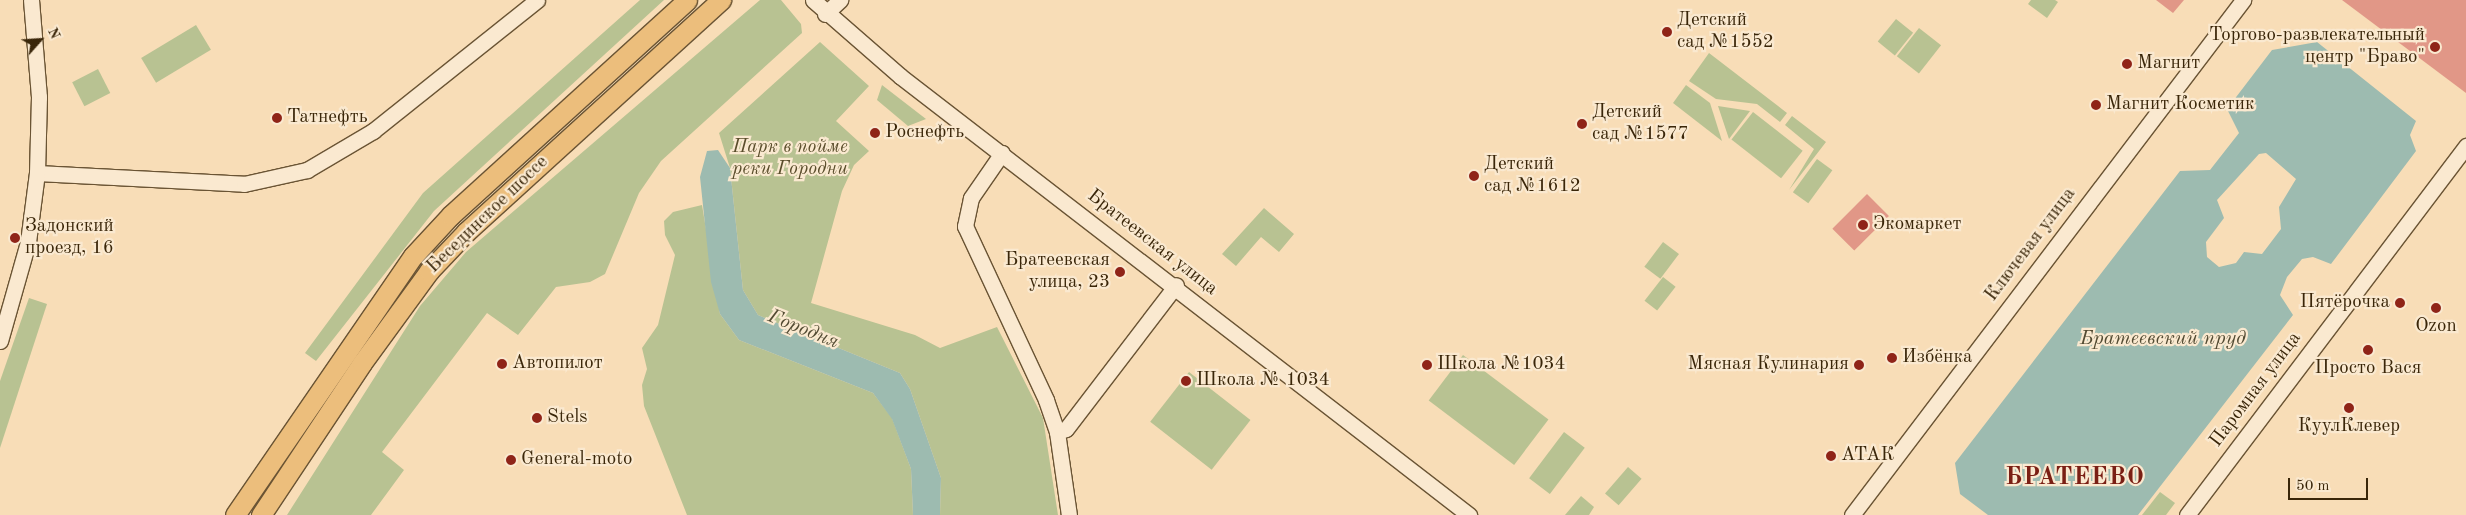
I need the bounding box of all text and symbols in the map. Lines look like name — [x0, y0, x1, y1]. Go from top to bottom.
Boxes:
place label: Детский сад №1552 — [1677, 10, 1774, 54]
north arrow — [15, 15, 65, 65]
place label: Торгово-развлекательный центр "Браво" — [2209, 25, 2425, 69]
text: N — [45, 26, 62, 41]
marker: Детский сад №1552 — [1661, 26, 1673, 38]
marker: Торгово-развлекательный центр "Браво" — [2429, 41, 2441, 53]
place label: Магнит — [2137, 53, 2200, 75]
marker: Магнит — [2121, 58, 2133, 70]
place label: Магнит Косметик — [2106, 94, 2254, 116]
marker: Магнит Косметик — [2090, 99, 2102, 111]
place label: Детский сад №1577 — [1592, 102, 1689, 146]
place label: Татнефть — [287, 107, 368, 129]
marker: Татнефть — [271, 112, 283, 124]
marker: Детский сад №1577 — [1576, 118, 1588, 130]
place label: Роснефть — [885, 122, 964, 144]
marker: Роснефть — [869, 127, 881, 139]
park label: Парк в пойме реки Городни — [732, 137, 848, 181]
street label: Бесединское шоссе — [423, 151, 553, 279]
place label: Детский сад №1612 — [1484, 154, 1581, 198]
marker: Детский сад №1612 — [1468, 170, 1480, 182]
street label: Ключевая улица — [1981, 184, 2081, 306]
street label: Братеевская улица — [1082, 185, 1222, 301]
place label: Экомаркет — [1873, 214, 1962, 236]
place label: Задонский проезд, 16 — [25, 216, 114, 260]
marker: Экомаркет — [1857, 219, 1869, 231]
marker: Задонский проезд, 16 — [9, 232, 21, 244]
place label: Братеевская улица, 23 — [1005, 250, 1110, 294]
marker: Братеевская улица, 23 — [1114, 266, 1126, 278]
place label: Пятёрочка — [2300, 292, 2390, 314]
marker: Пятёрочка — [2394, 297, 2406, 309]
marker: Ozon — [2430, 302, 2442, 314]
water label: Городня — [764, 305, 842, 355]
place label: Ozon — [2415, 316, 2457, 338]
water label: Братеевский пруд — [2080, 327, 2246, 351]
street label: Паромная улица — [2205, 328, 2307, 452]
marker: Просто Вася — [2362, 344, 2374, 356]
place label: Избёнка — [1902, 347, 1972, 369]
marker: Избёнка — [1886, 352, 1898, 364]
place label: Автопилот — [512, 353, 603, 375]
place label: Школа №1034 — [1437, 354, 1566, 376]
place label: Мясная Кулинария — [1688, 354, 1849, 376]
marker: Автопилот — [496, 358, 508, 370]
place label: Просто Вася — [2315, 358, 2421, 380]
marker: Школа №1034 — [1421, 359, 1433, 371]
marker: Мясная Кулинария — [1853, 359, 1865, 371]
place label: Школа № 1034 — [1196, 370, 1330, 392]
marker: Школа № 1034 — [1180, 375, 1192, 387]
marker: КуулКлевер — [2343, 402, 2355, 414]
place label: Stels — [547, 407, 588, 429]
marker: Stels — [531, 412, 543, 424]
place label: КуулКлевер — [2298, 416, 2400, 438]
place label: АТАК — [1841, 445, 1894, 467]
place label: General-moto — [521, 449, 632, 471]
marker: АТАК — [1825, 450, 1837, 462]
marker: General-moto — [505, 454, 517, 466]
district label: БРАТЕЕВО — [2004, 465, 2146, 493]
scale bar — [2291, 468, 2371, 500]
text: 50 m — [2296, 479, 2330, 494]

